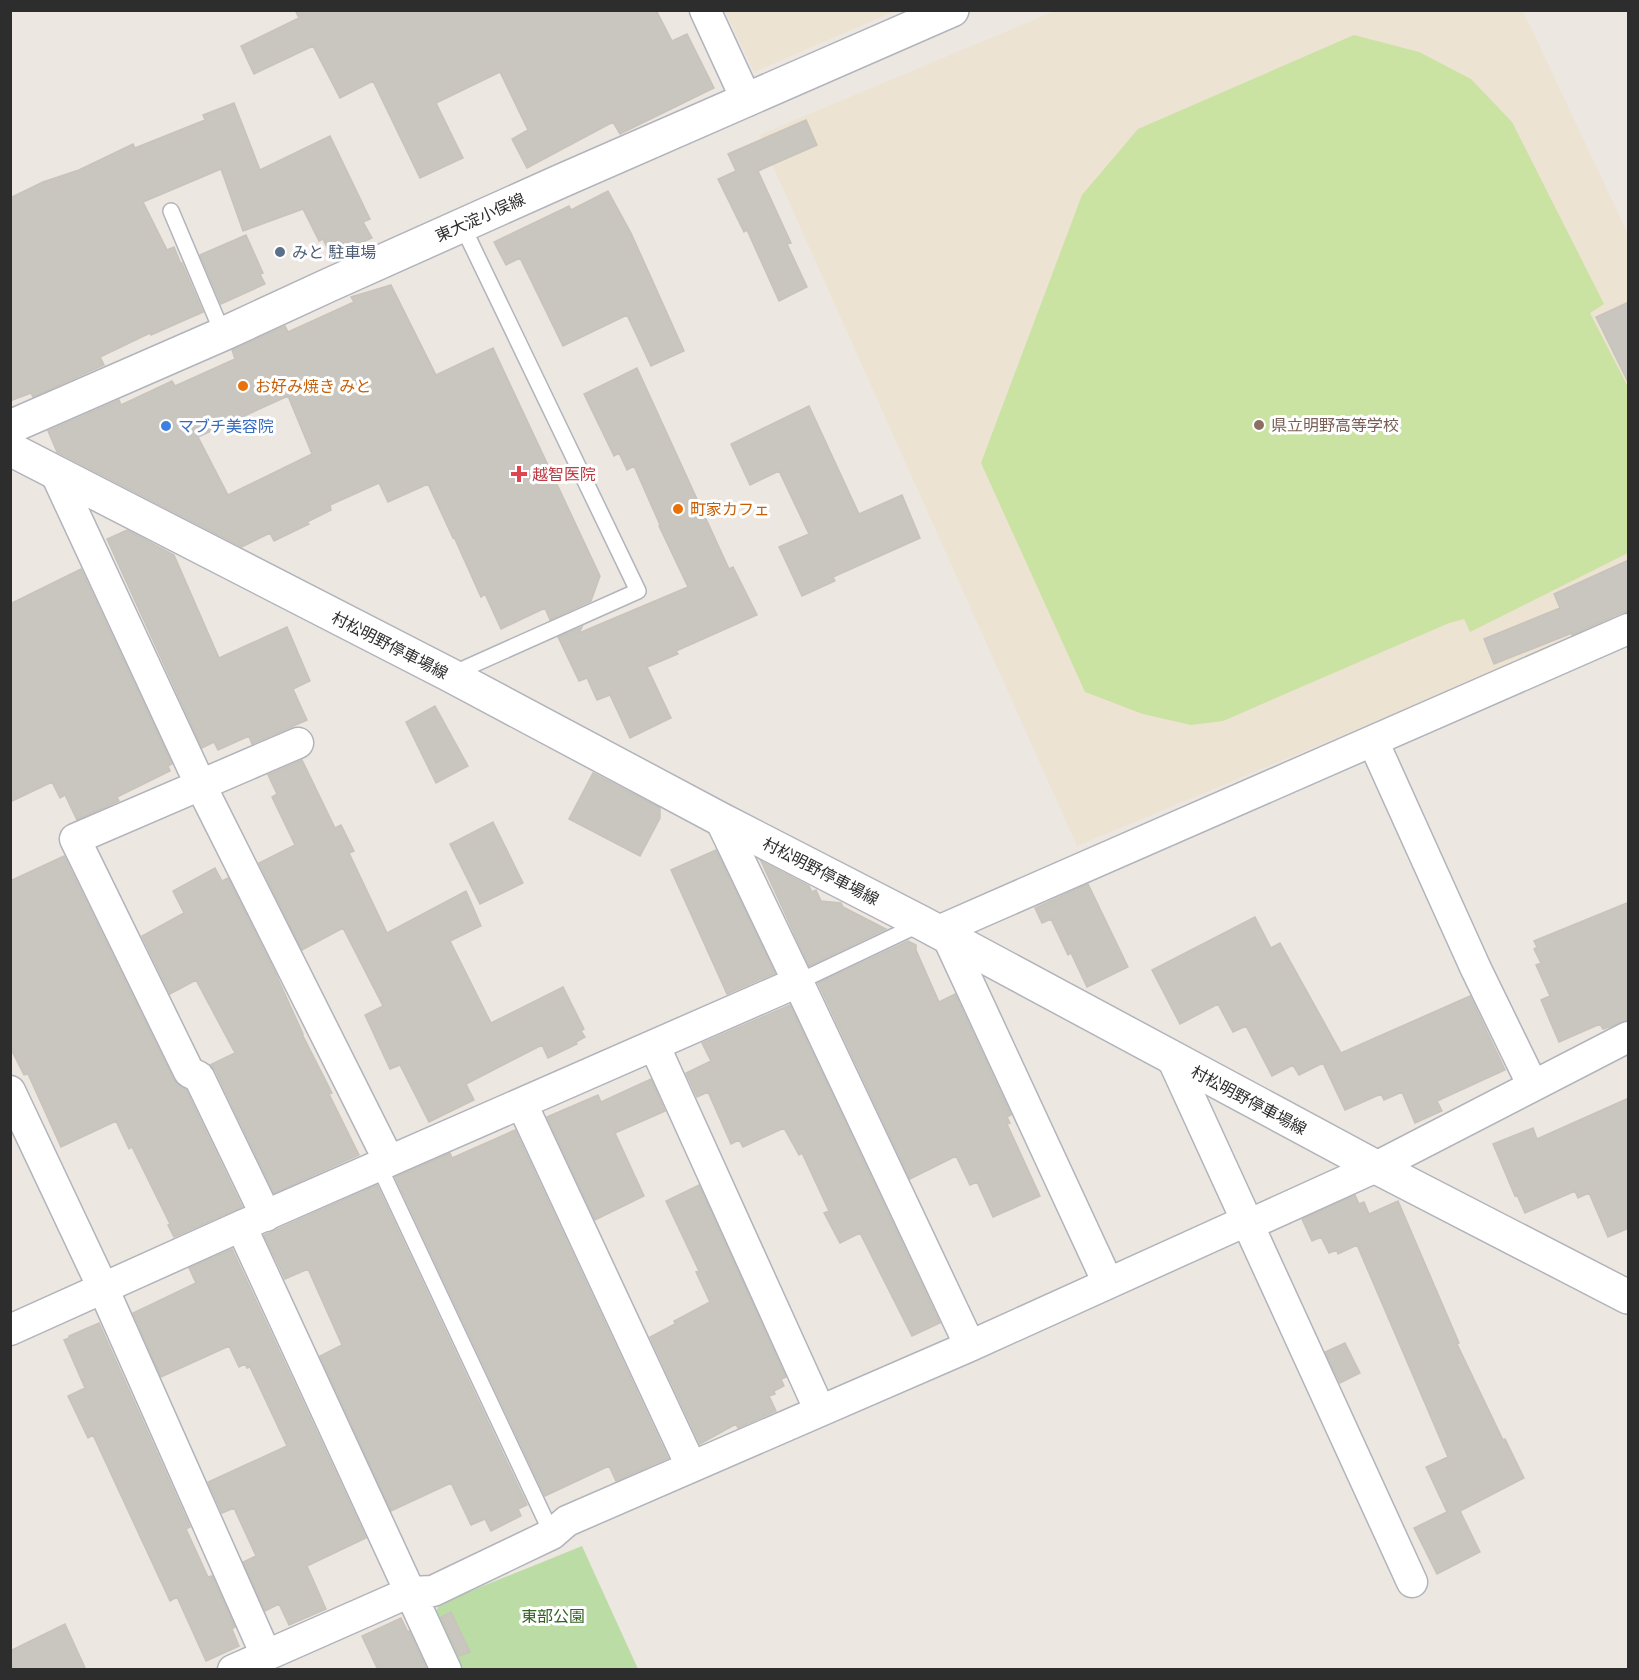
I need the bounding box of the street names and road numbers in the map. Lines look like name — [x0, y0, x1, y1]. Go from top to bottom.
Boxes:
street label: 東大淀小俣線 — [432, 188, 528, 246]
street label: 村松明野停車場線 — [328, 607, 452, 683]
street label: 村松明野停車場線 — [759, 833, 883, 909]
street label: 村松明野停車場線 — [1188, 1061, 1310, 1139]

